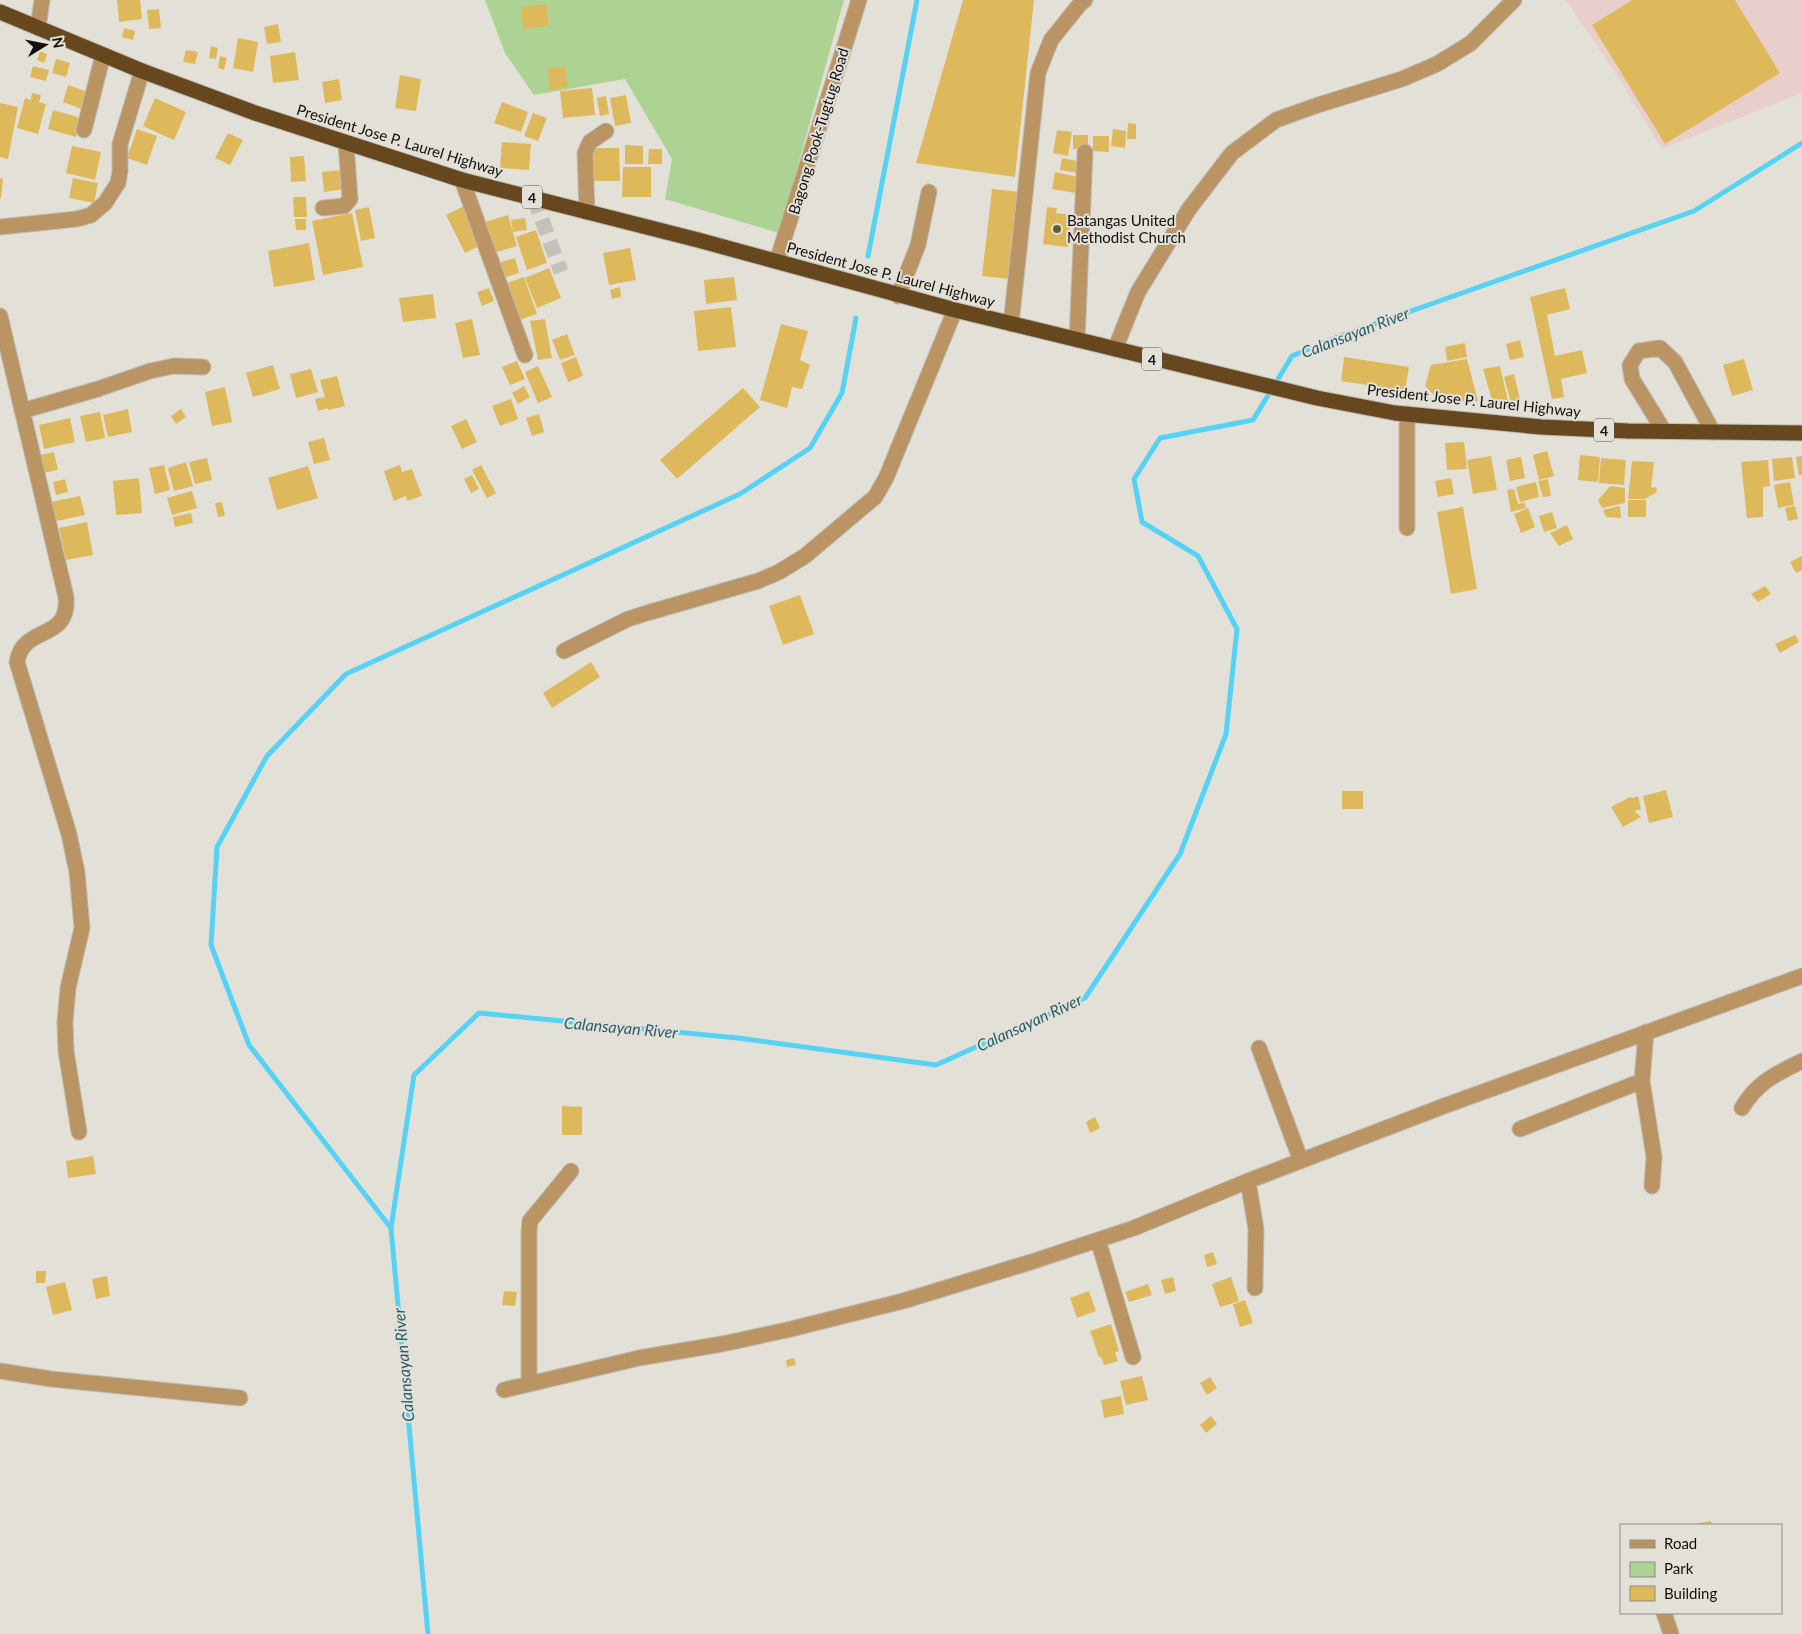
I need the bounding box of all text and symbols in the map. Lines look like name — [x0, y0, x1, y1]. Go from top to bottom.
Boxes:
north arrow — [20, 20, 70, 70]
text: N — [49, 36, 68, 49]
street label: Bagong Pook-Tugtug Road — [784, 46, 852, 216]
street label: President Jose P. Laurel Highway — [295, 100, 506, 180]
road number: 4 — [522, 186, 542, 208]
place label: Batangas United Methodist Church — [1067, 211, 1186, 246]
marker: Batangas United Methodist Church — [1051, 223, 1063, 235]
street label: President Jose P. Laurel Highway — [785, 238, 997, 311]
water label: Calansayan River — [1298, 302, 1412, 361]
road number: 4 — [1142, 348, 1162, 370]
street label: President Jose P. Laurel Highway — [1366, 380, 1582, 420]
road number: 4 — [1594, 418, 1614, 442]
water label: Calansayan River — [973, 989, 1085, 1055]
water label: Calansayan River — [563, 1013, 679, 1041]
water label: Calansayan River — [389, 1307, 417, 1423]
legend — [1620, 1524, 1782, 1614]
text: Road — [1664, 1534, 1697, 1552]
text: Park — [1664, 1559, 1694, 1577]
text: Building — [1664, 1584, 1717, 1602]

